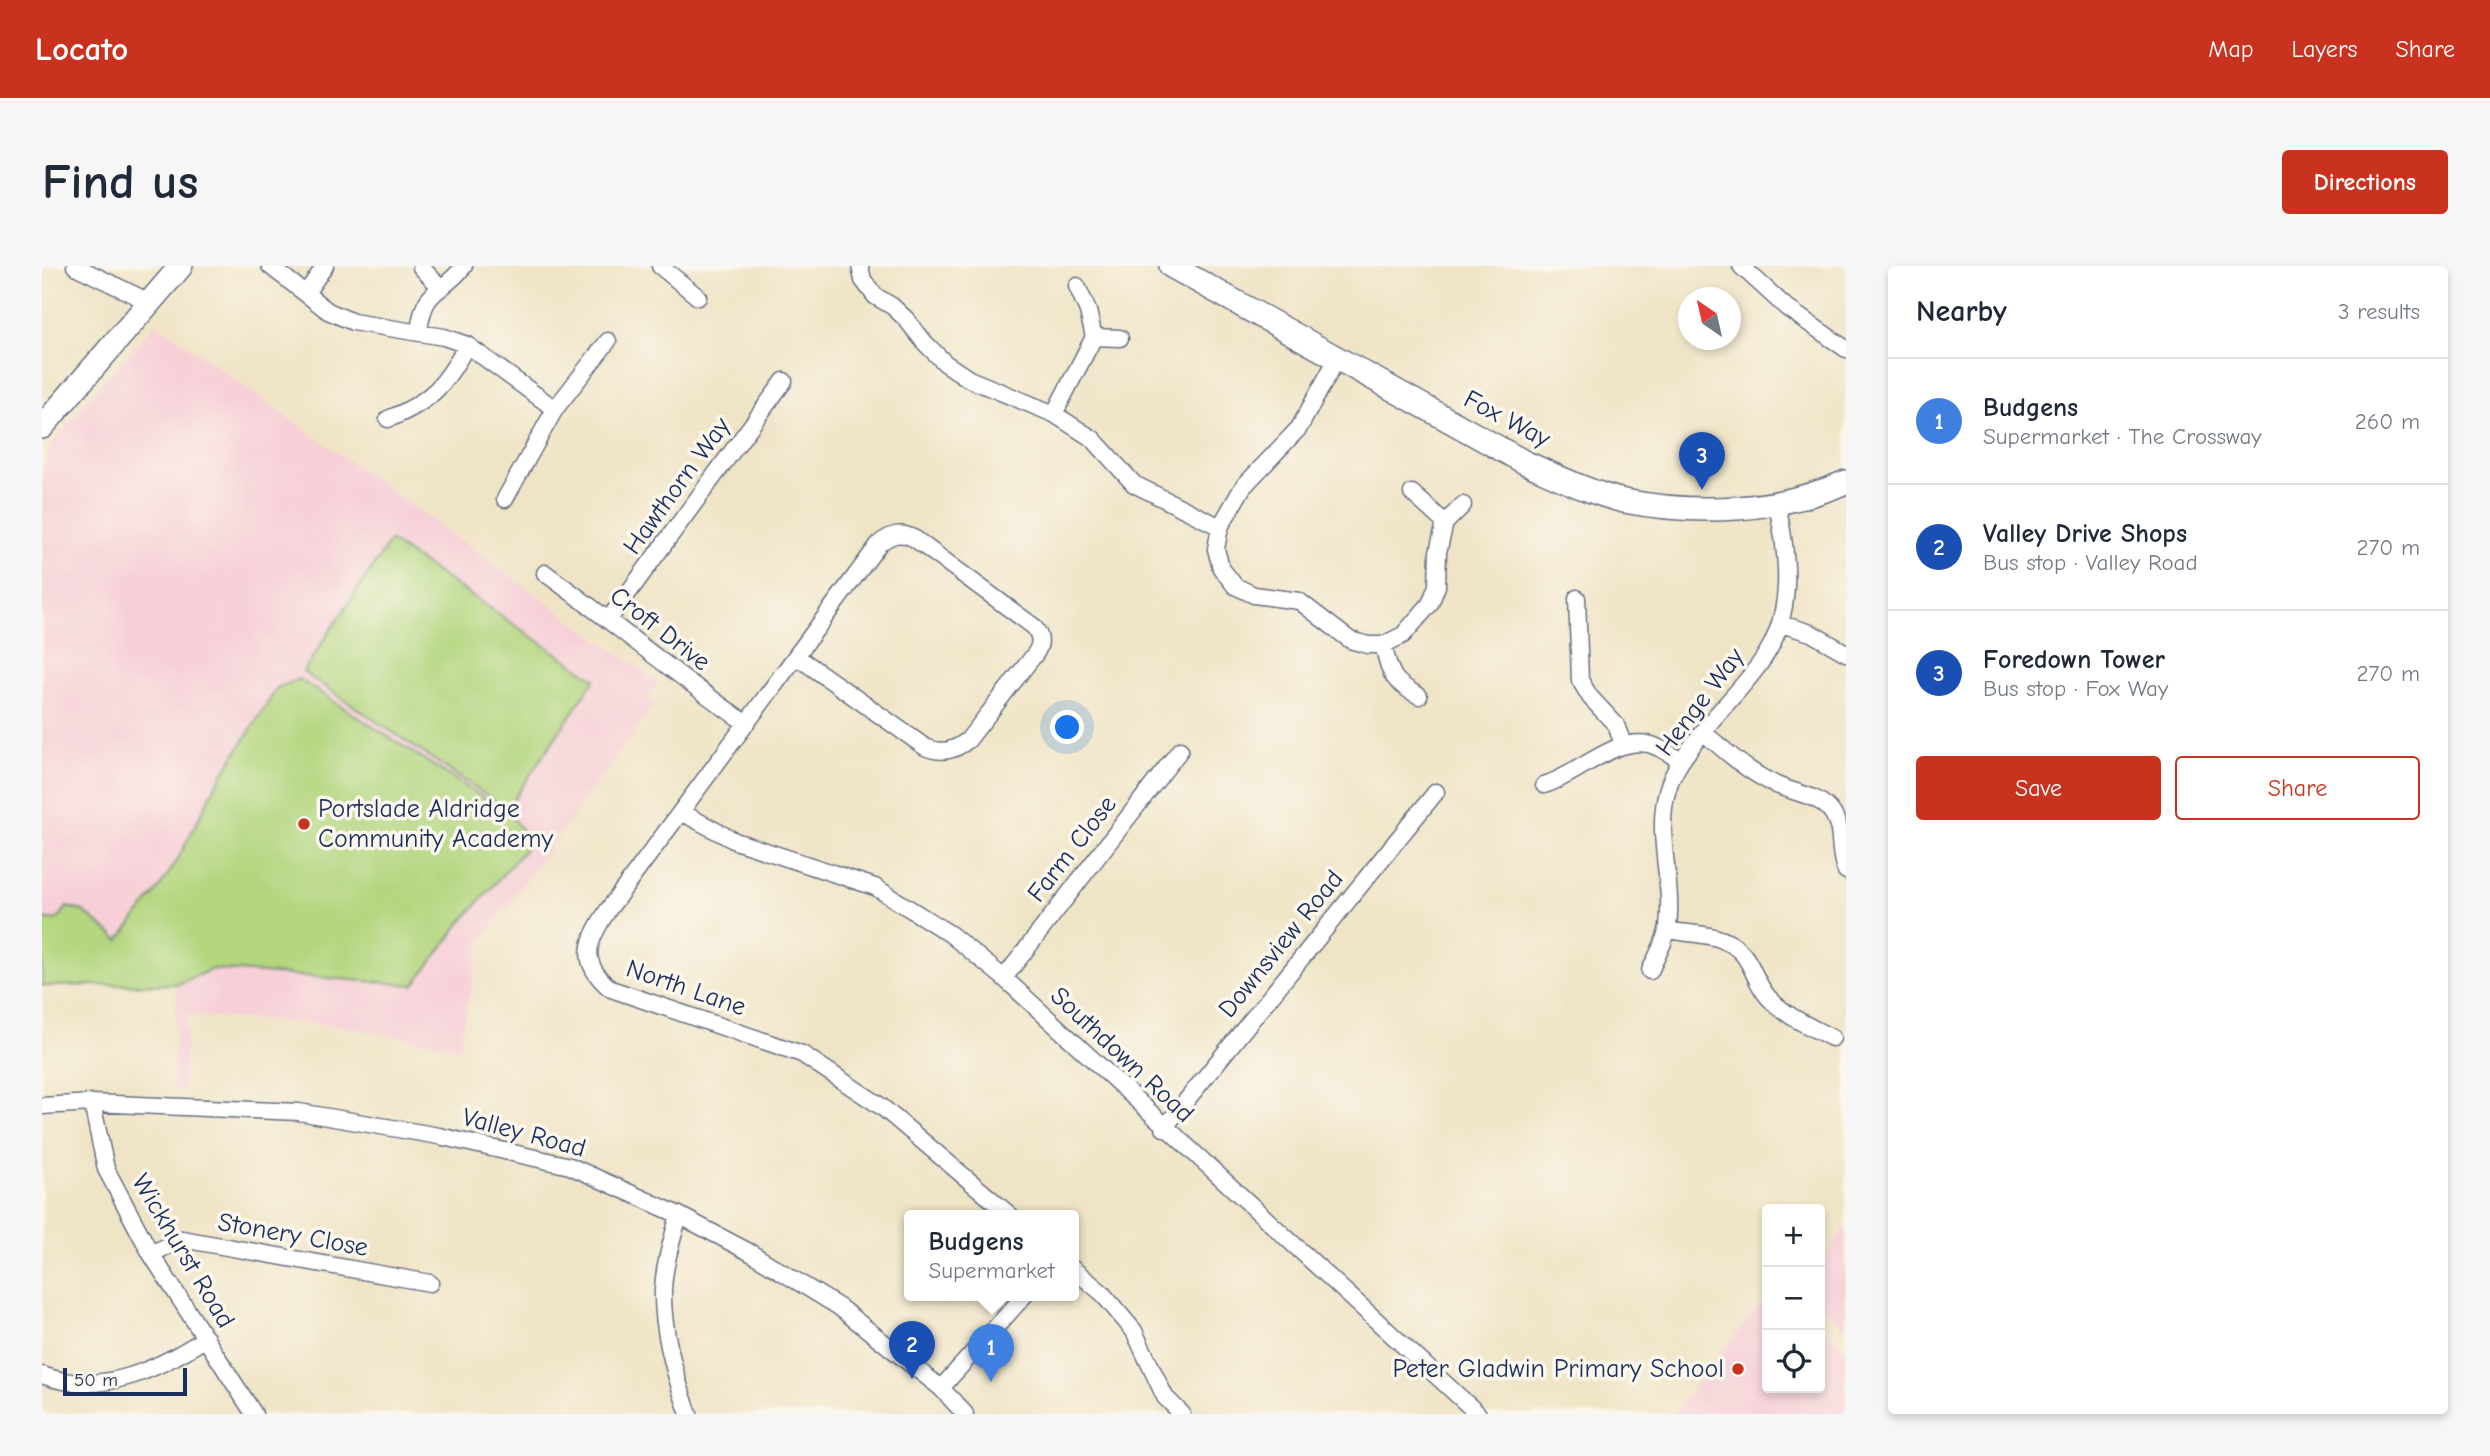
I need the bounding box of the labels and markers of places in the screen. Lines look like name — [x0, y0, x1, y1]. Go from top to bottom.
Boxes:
pin: 3 — [1679, 432, 1725, 490]
place label: Portslade Aldridge Community Academy — [318, 794, 553, 854]
marker: Portslade Aldridge Community Academy — [296, 816, 312, 832]
pin: 2 — [889, 1321, 935, 1379]
pin: 1 — [968, 1324, 1014, 1382]
place label: Peter Gladwin Primary School — [1392, 1354, 1724, 1384]
marker: Peter Gladwin Primary School — [1730, 1361, 1746, 1377]

